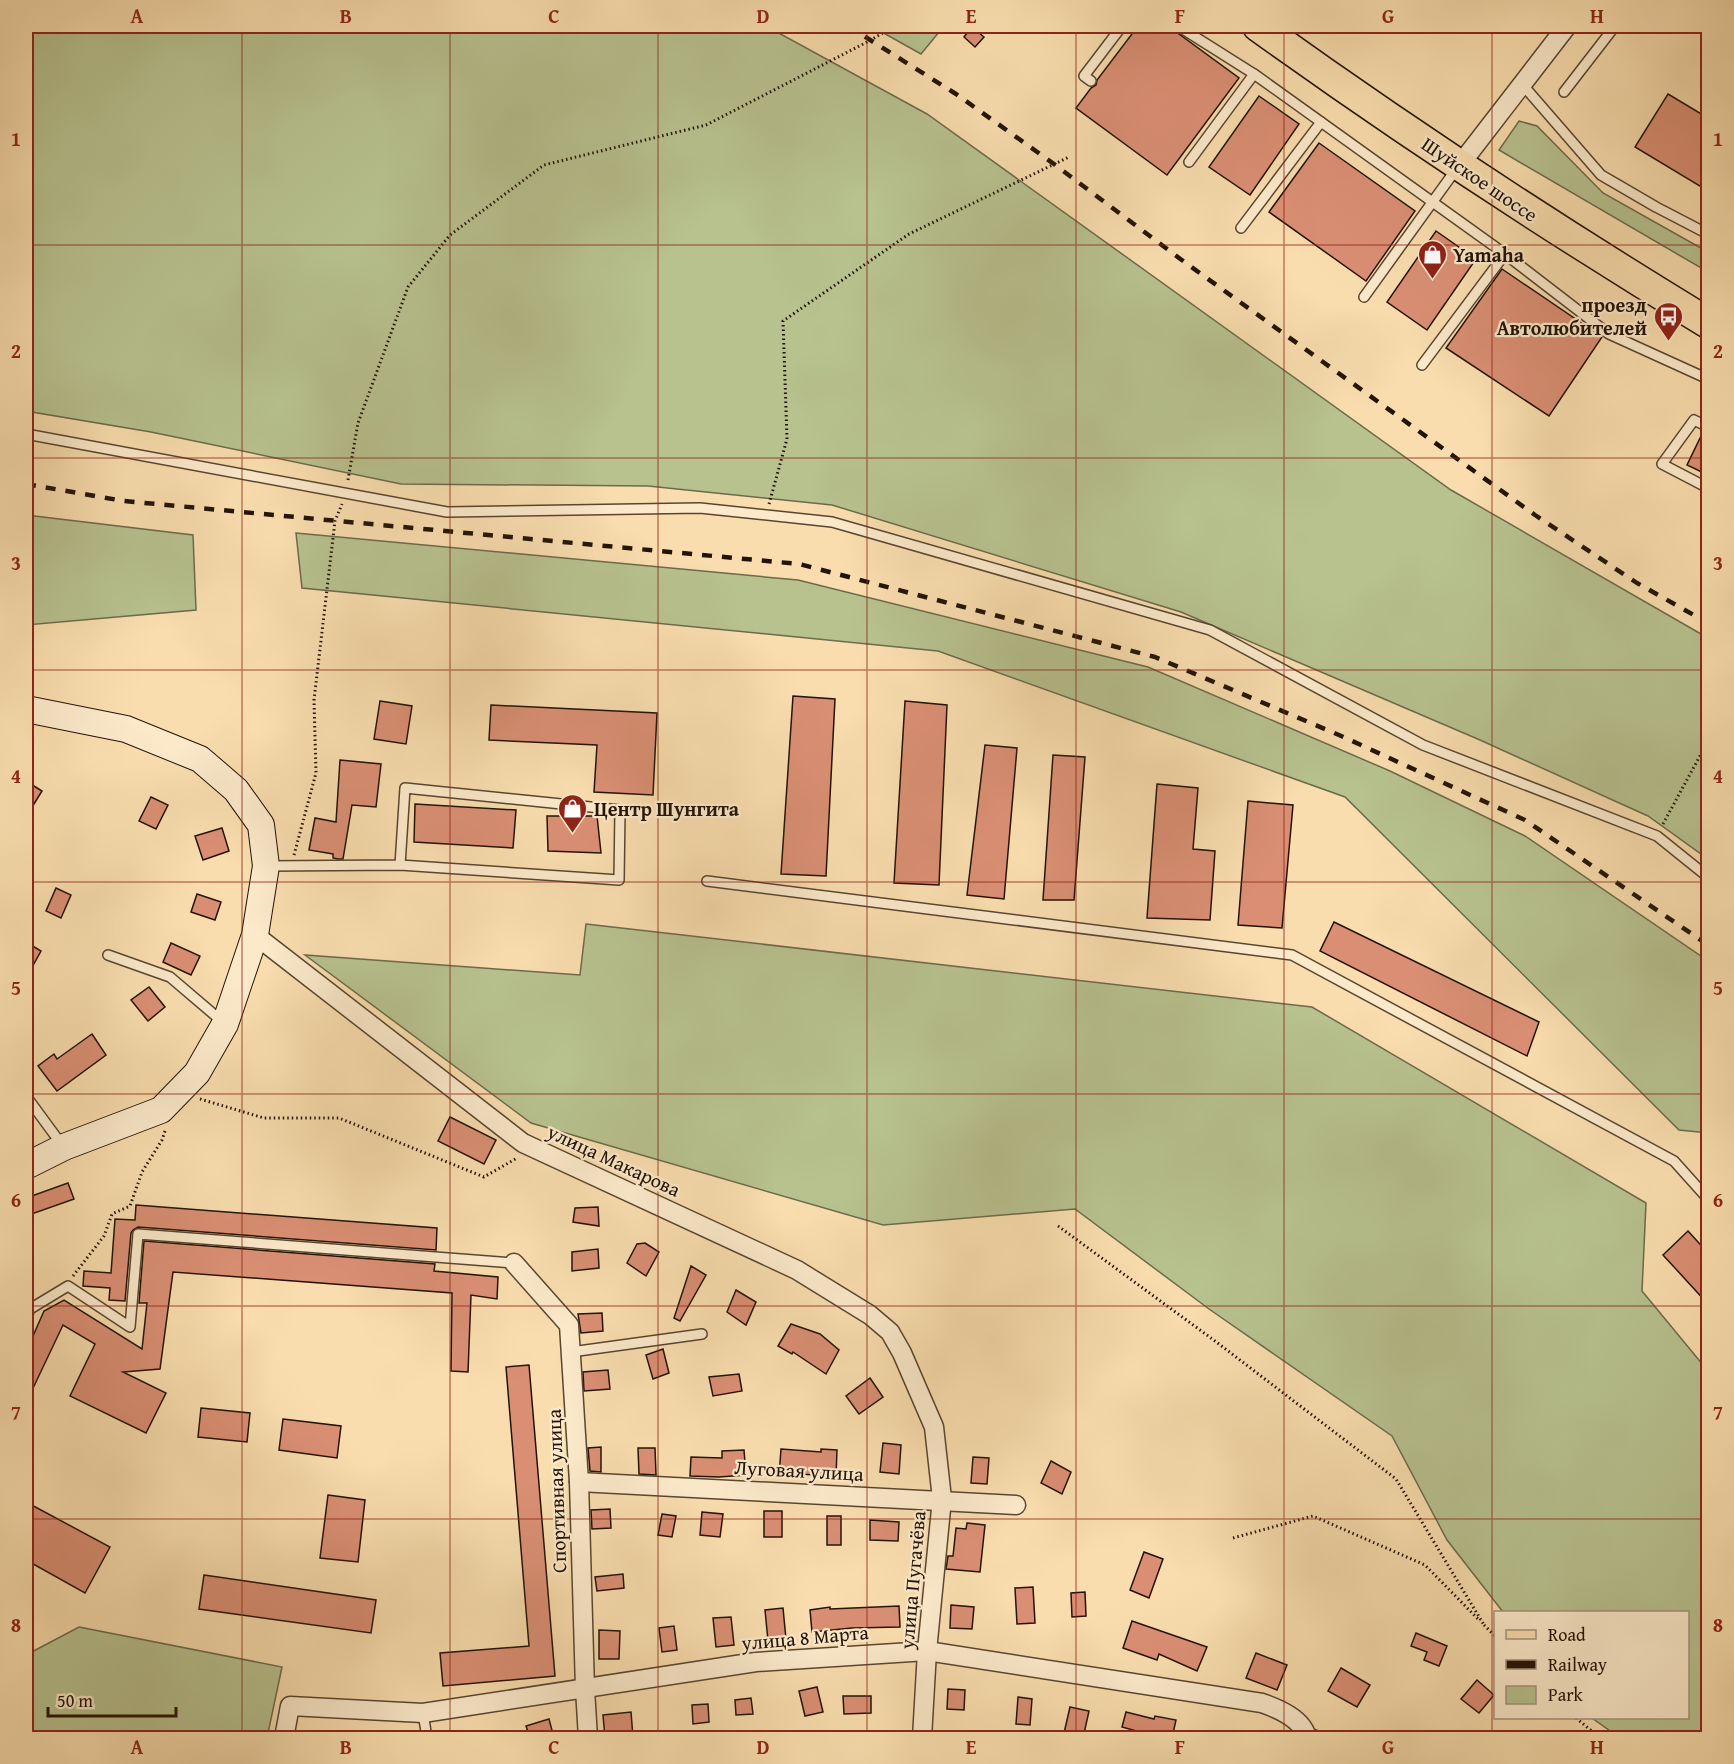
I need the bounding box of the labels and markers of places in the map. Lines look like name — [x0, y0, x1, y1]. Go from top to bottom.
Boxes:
shop icon: Yamaha — [1416, 238, 1448, 280]
place label: Yamaha — [1453, 240, 1525, 269]
place label: проезд Автолюбителей — [1497, 290, 1647, 342]
bus stop icon: проезд Автолюбителей — [1652, 300, 1684, 342]
shop icon: Центр Шунгита — [557, 792, 589, 834]
place label: Центр Шунгита — [594, 794, 740, 823]

